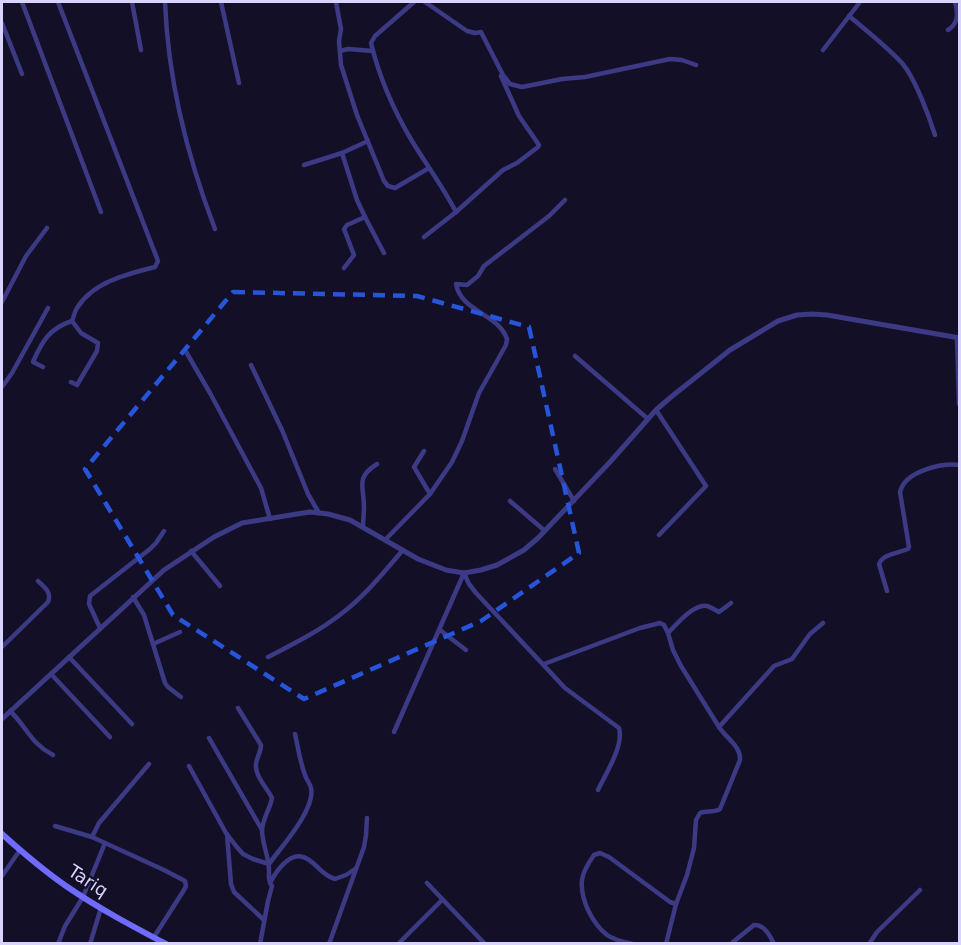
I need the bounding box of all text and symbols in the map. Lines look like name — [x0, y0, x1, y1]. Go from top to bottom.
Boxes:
street label: Tariq — [64, 860, 112, 901]

